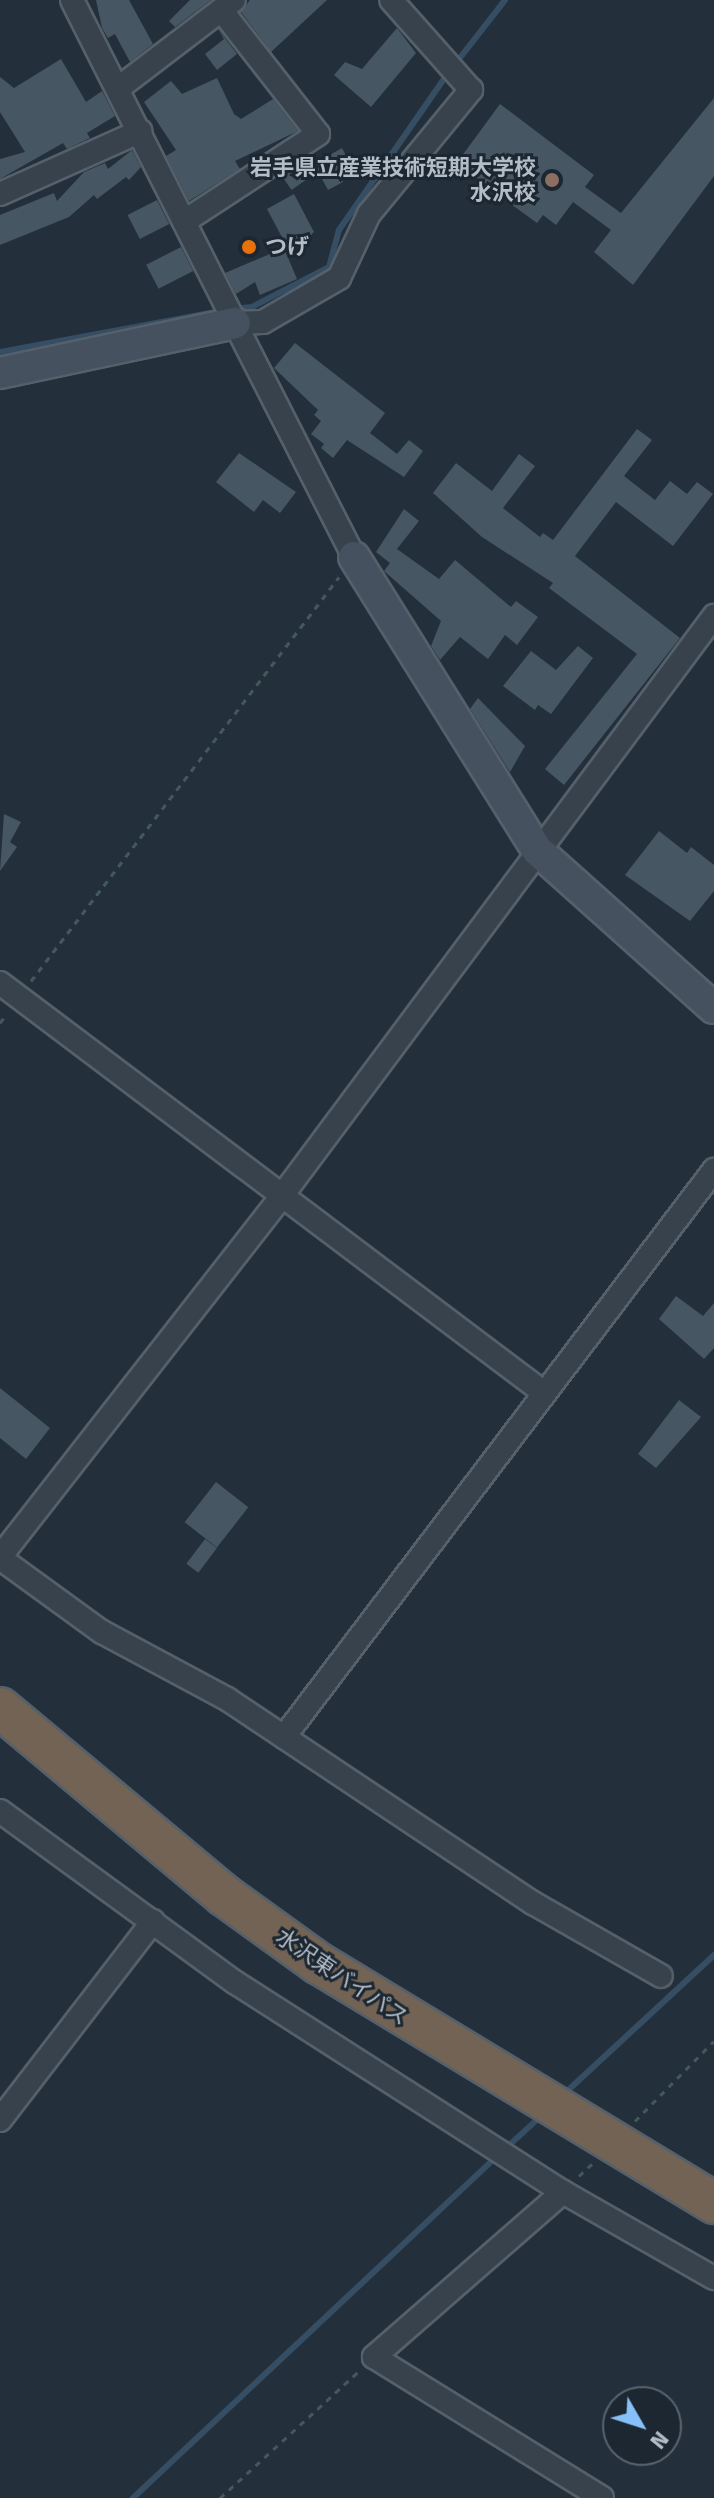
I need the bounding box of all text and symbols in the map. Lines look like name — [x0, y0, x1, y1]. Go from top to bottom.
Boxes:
place label: 岩手県立産業技術短期大学校 水沢校 — [250, 154, 536, 206]
marker: 岩手県立産業技術短期大学校 水沢校 — [543, 171, 561, 189]
place label: つげ — [265, 234, 309, 260]
marker: つげ — [240, 238, 258, 256]
street label: 水沢東バイパス — [271, 1923, 413, 2031]
north arrow — [602, 2386, 682, 2466]
text: N — [644, 2426, 675, 2454]

